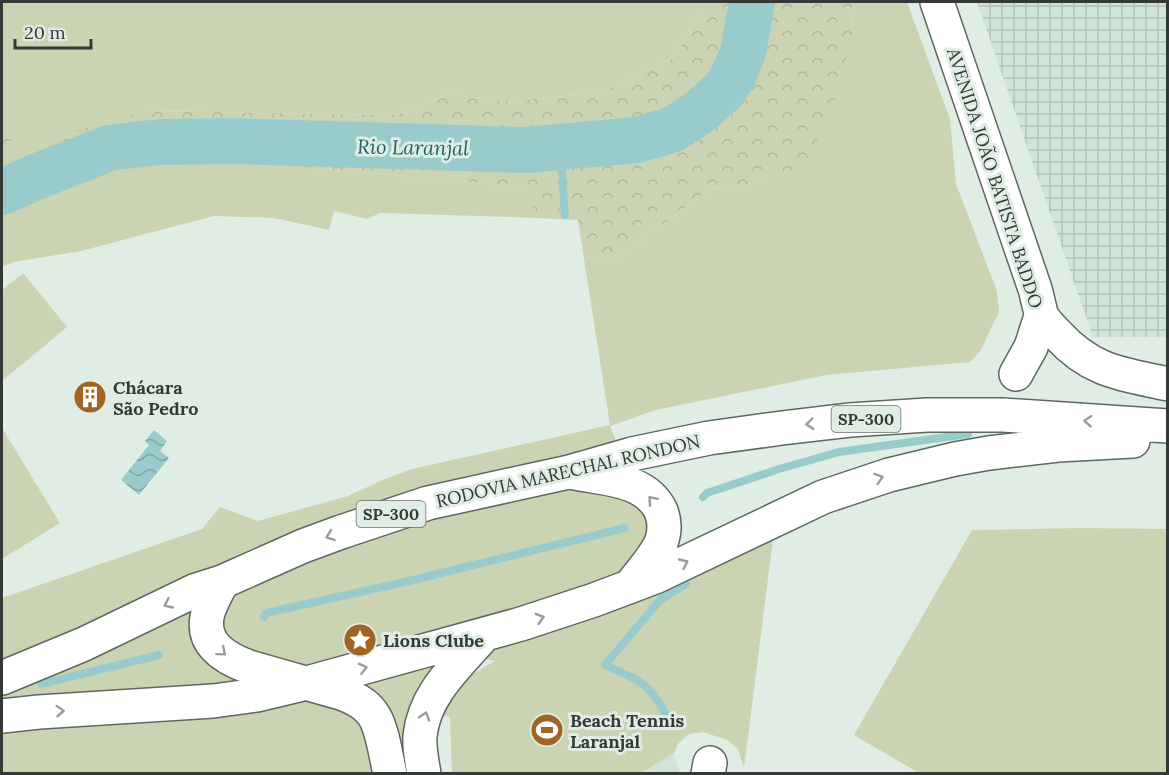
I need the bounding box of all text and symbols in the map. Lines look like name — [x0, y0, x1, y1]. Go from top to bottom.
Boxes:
scale bar — [15, 12, 92, 50]
text: 20 m — [24, 21, 66, 44]
street label: AVENIDA JOÃO BATISTA BADDO — [942, 44, 1048, 311]
water label: Rio Laranjal — [357, 134, 469, 160]
place label: Chácara São Pedro — [113, 376, 198, 420]
building icon: Chácara São Pedro — [72, 379, 108, 415]
road number: SP-300 — [832, 406, 900, 432]
one-way arrow — [1084, 414, 1093, 427]
one-way arrow — [805, 418, 814, 430]
street label: RODOVIA MARECHAL RONDON — [434, 429, 702, 513]
one-way arrow — [873, 473, 884, 485]
one-way arrow — [648, 496, 659, 507]
road number: SP-300 — [356, 501, 426, 527]
one-way arrow — [325, 529, 336, 541]
one-way arrow — [677, 558, 688, 570]
one-way arrow — [164, 596, 175, 608]
one-way arrow — [534, 613, 545, 626]
place icon: Lions Clube — [342, 622, 378, 658]
place label: Lions Clube — [383, 629, 484, 652]
one-way arrow — [215, 645, 226, 656]
one-way arrow — [358, 662, 368, 675]
one-way arrow — [55, 704, 64, 717]
place label: Beach Tennis Laranjal — [570, 709, 685, 753]
one-way arrow — [418, 711, 430, 722]
sports icon: Beach Tennis Laranjal — [529, 712, 565, 748]

